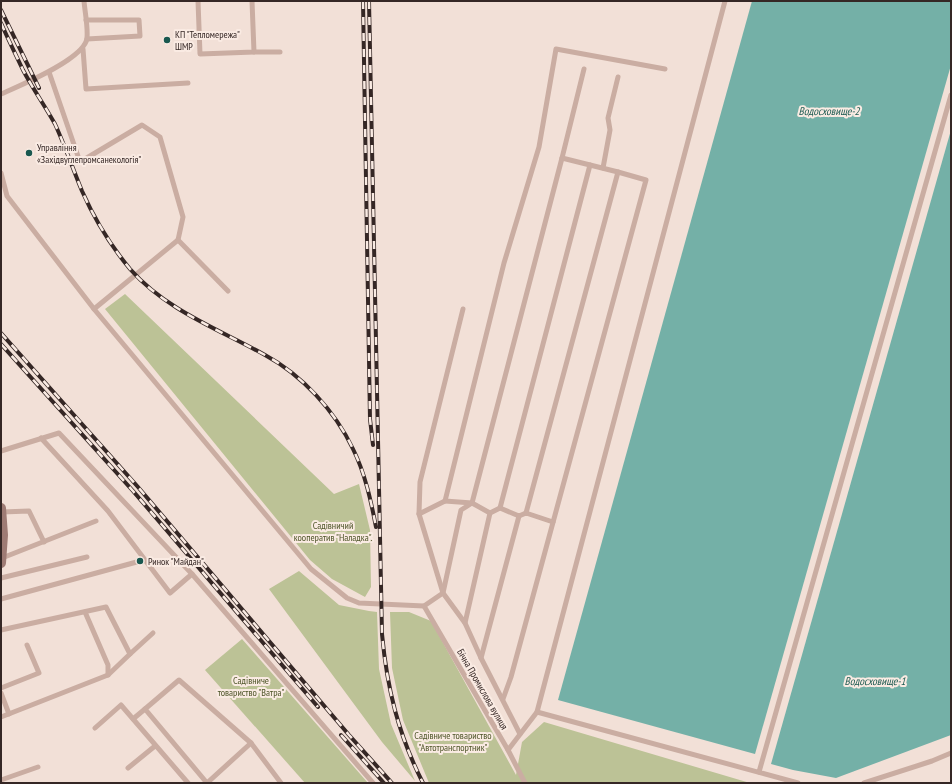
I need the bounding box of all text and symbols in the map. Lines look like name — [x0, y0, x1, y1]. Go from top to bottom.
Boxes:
place label: КП "Тепломережа" ШМР — [175, 28, 240, 53]
marker: КП "Тепломережа" ШМР — [162, 35, 172, 45]
water label: Водосховище-2 — [798, 104, 861, 118]
place label: Управління «Західвуглепромсанекологія" — [37, 141, 141, 166]
marker: Управління «Західвуглепромсанекологія" — [24, 148, 34, 158]
park label: Садівничий кооператив "Наладка". — [294, 519, 373, 544]
place label: Ринок "Майдан" — [148, 555, 204, 568]
marker: Ринок "Майдан" — [135, 556, 145, 566]
street label: Бічна Промислова вулиця — [454, 647, 511, 732]
park label: Садівниче товариство "Ватра" — [218, 674, 284, 699]
water label: Водосховище-1 — [844, 674, 907, 688]
park label: Садівниче товариство "Автотранспортник" — [414, 729, 492, 754]

